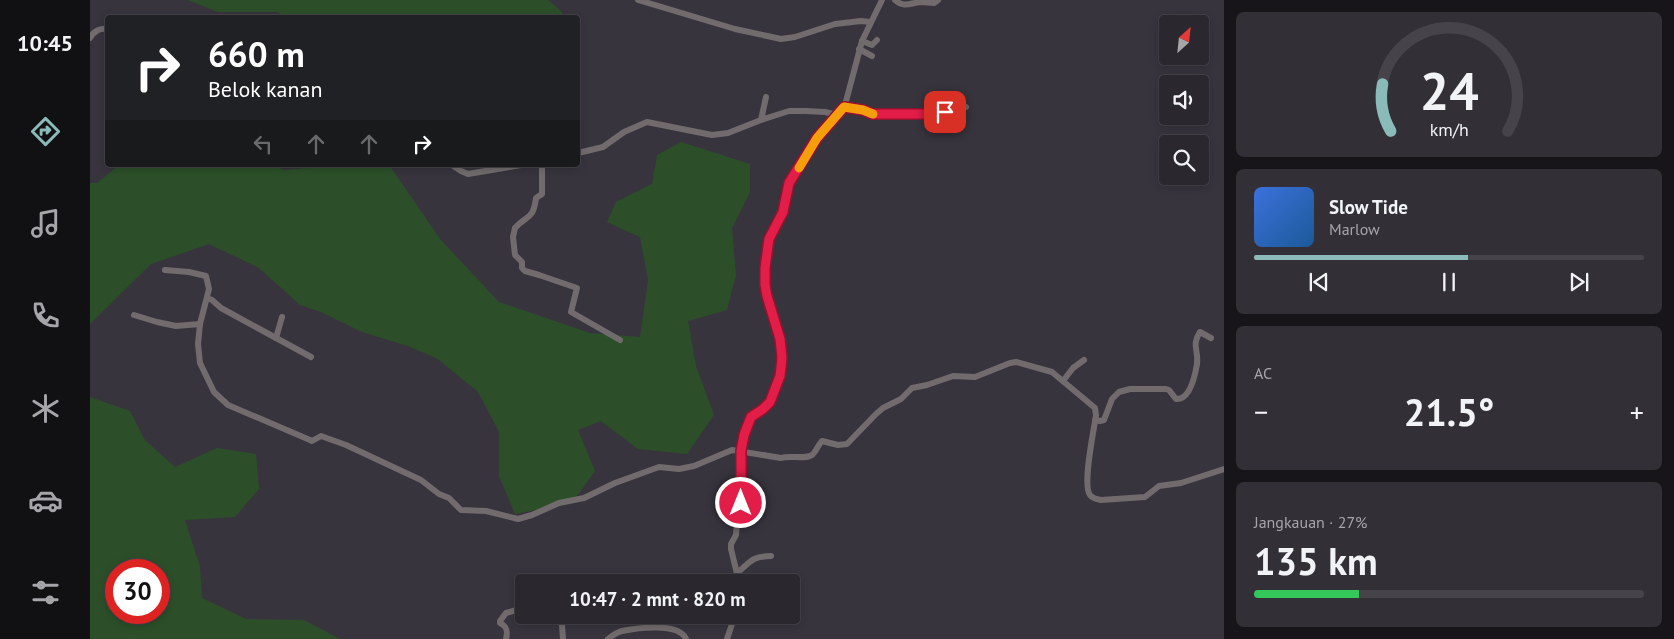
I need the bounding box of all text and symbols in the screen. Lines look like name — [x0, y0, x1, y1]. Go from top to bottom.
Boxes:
north arrow — [1159, 15, 1209, 65]
map controls — [1159, 15, 1209, 185]
text: 10:45 — [17, 29, 73, 57]
text: 660 m — [208, 31, 305, 77]
icon: right — [125, 35, 190, 100]
text: 24 — [1420, 57, 1478, 124]
text: Belok kanan — [208, 75, 322, 103]
button: sound — [1159, 75, 1209, 125]
pin — [924, 91, 966, 133]
icon: arrive — [931, 98, 959, 126]
icon: directions — [28, 114, 63, 149]
text: km/h — [1429, 118, 1469, 141]
icon: left — [249, 130, 277, 158]
icon: ahead — [302, 130, 330, 158]
icon: ahead — [355, 130, 383, 158]
icon: right — [408, 130, 436, 158]
button: search — [1159, 135, 1209, 185]
text: Slow Tide — [1329, 195, 1408, 219]
icon: music — [28, 206, 63, 241]
text: Marlow — [1329, 219, 1380, 239]
icon: previous — [1305, 268, 1333, 296]
icon: pause — [1435, 268, 1463, 296]
icon: next — [1565, 268, 1593, 296]
icon: phone — [28, 298, 63, 333]
text: AC — [1254, 363, 1272, 383]
text: 21.5° — [1404, 387, 1494, 436]
icon: climate — [28, 391, 63, 426]
text: − — [1254, 393, 1268, 430]
text: + — [1630, 393, 1644, 430]
position arrow — [714, 476, 766, 528]
icon: car — [28, 483, 63, 518]
text: Jangkauan · 27% — [1254, 512, 1367, 532]
text: 135 km — [1254, 536, 1378, 585]
speed limit sign: 30 — [105, 559, 170, 624]
icon: filters — [28, 575, 63, 610]
text: 10:47 · 2 mnt · 820 m — [569, 587, 746, 611]

